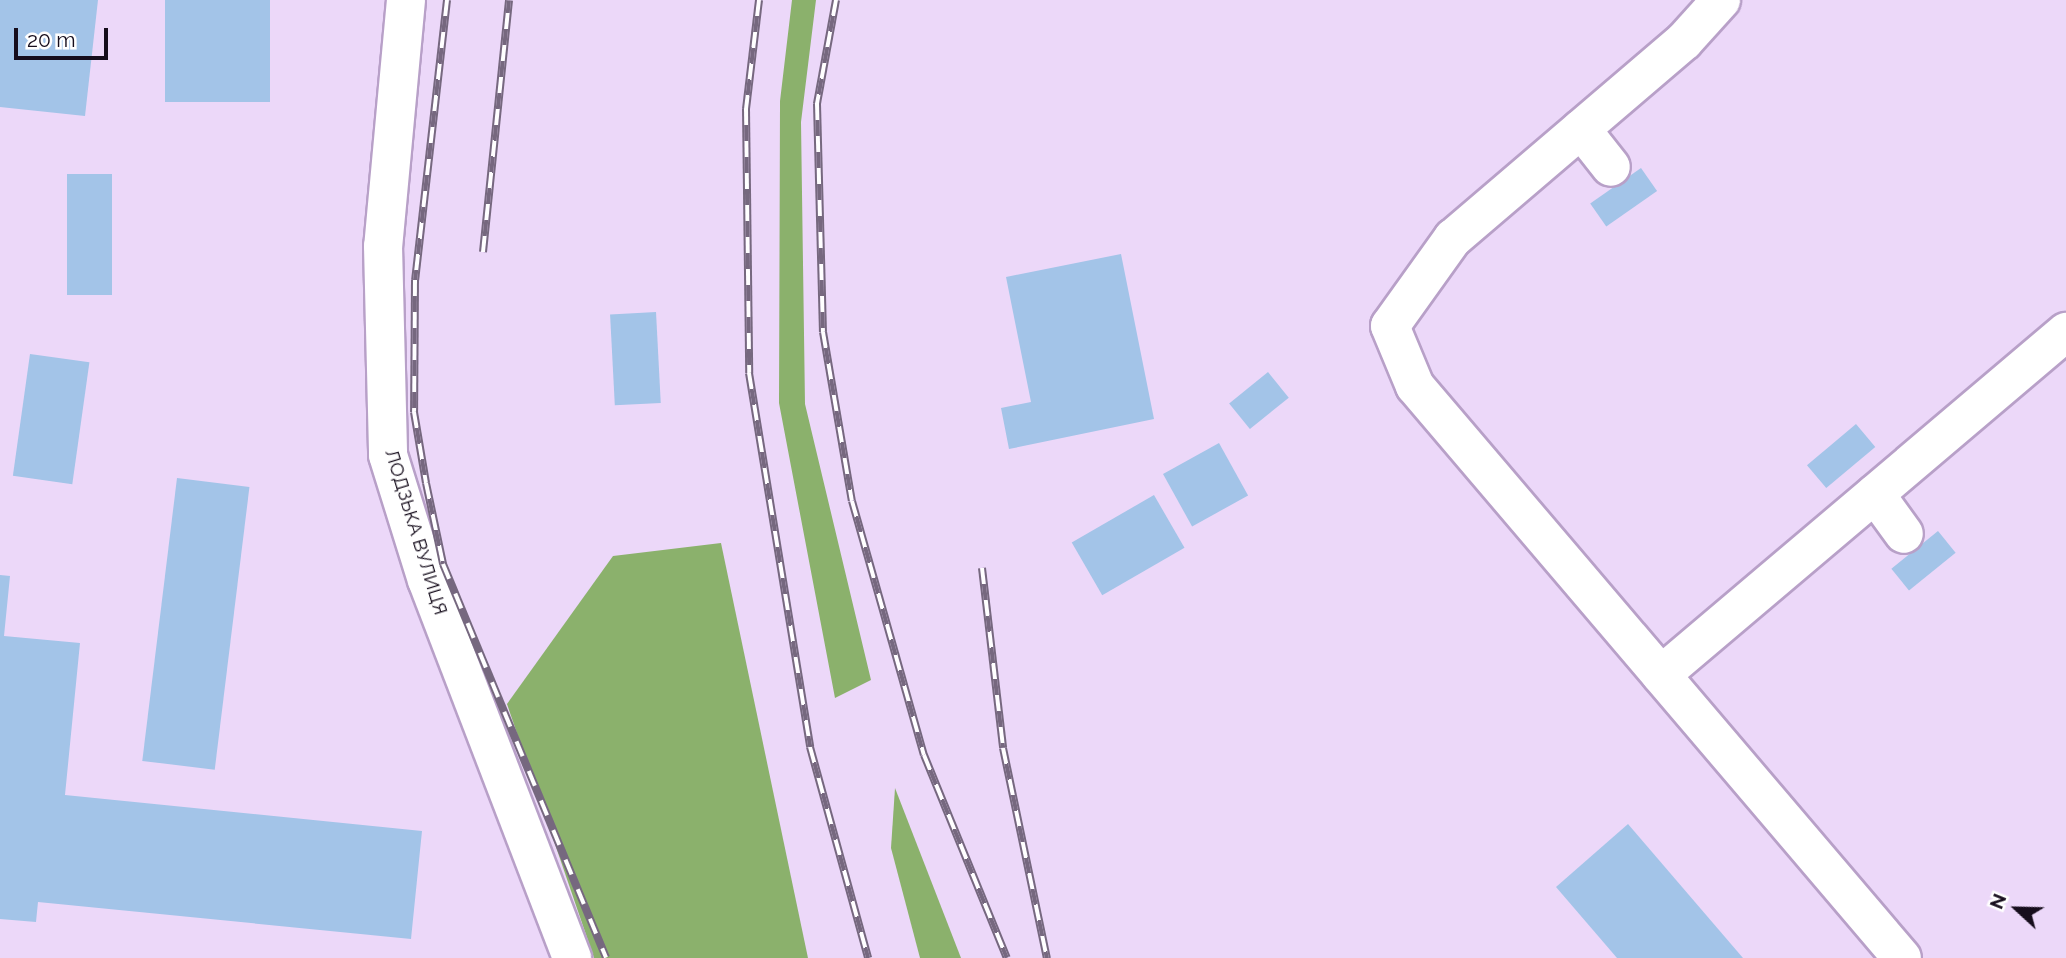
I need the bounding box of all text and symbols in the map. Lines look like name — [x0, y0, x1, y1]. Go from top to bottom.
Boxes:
scale bar — [18, 14, 112, 58]
text: 20 m — [27, 27, 75, 52]
street label: ЛОДЗЬКА ВУЛИЦЯ — [380, 446, 452, 618]
north arrow — [1982, 874, 2052, 944]
text: N — [1985, 890, 2010, 912]

